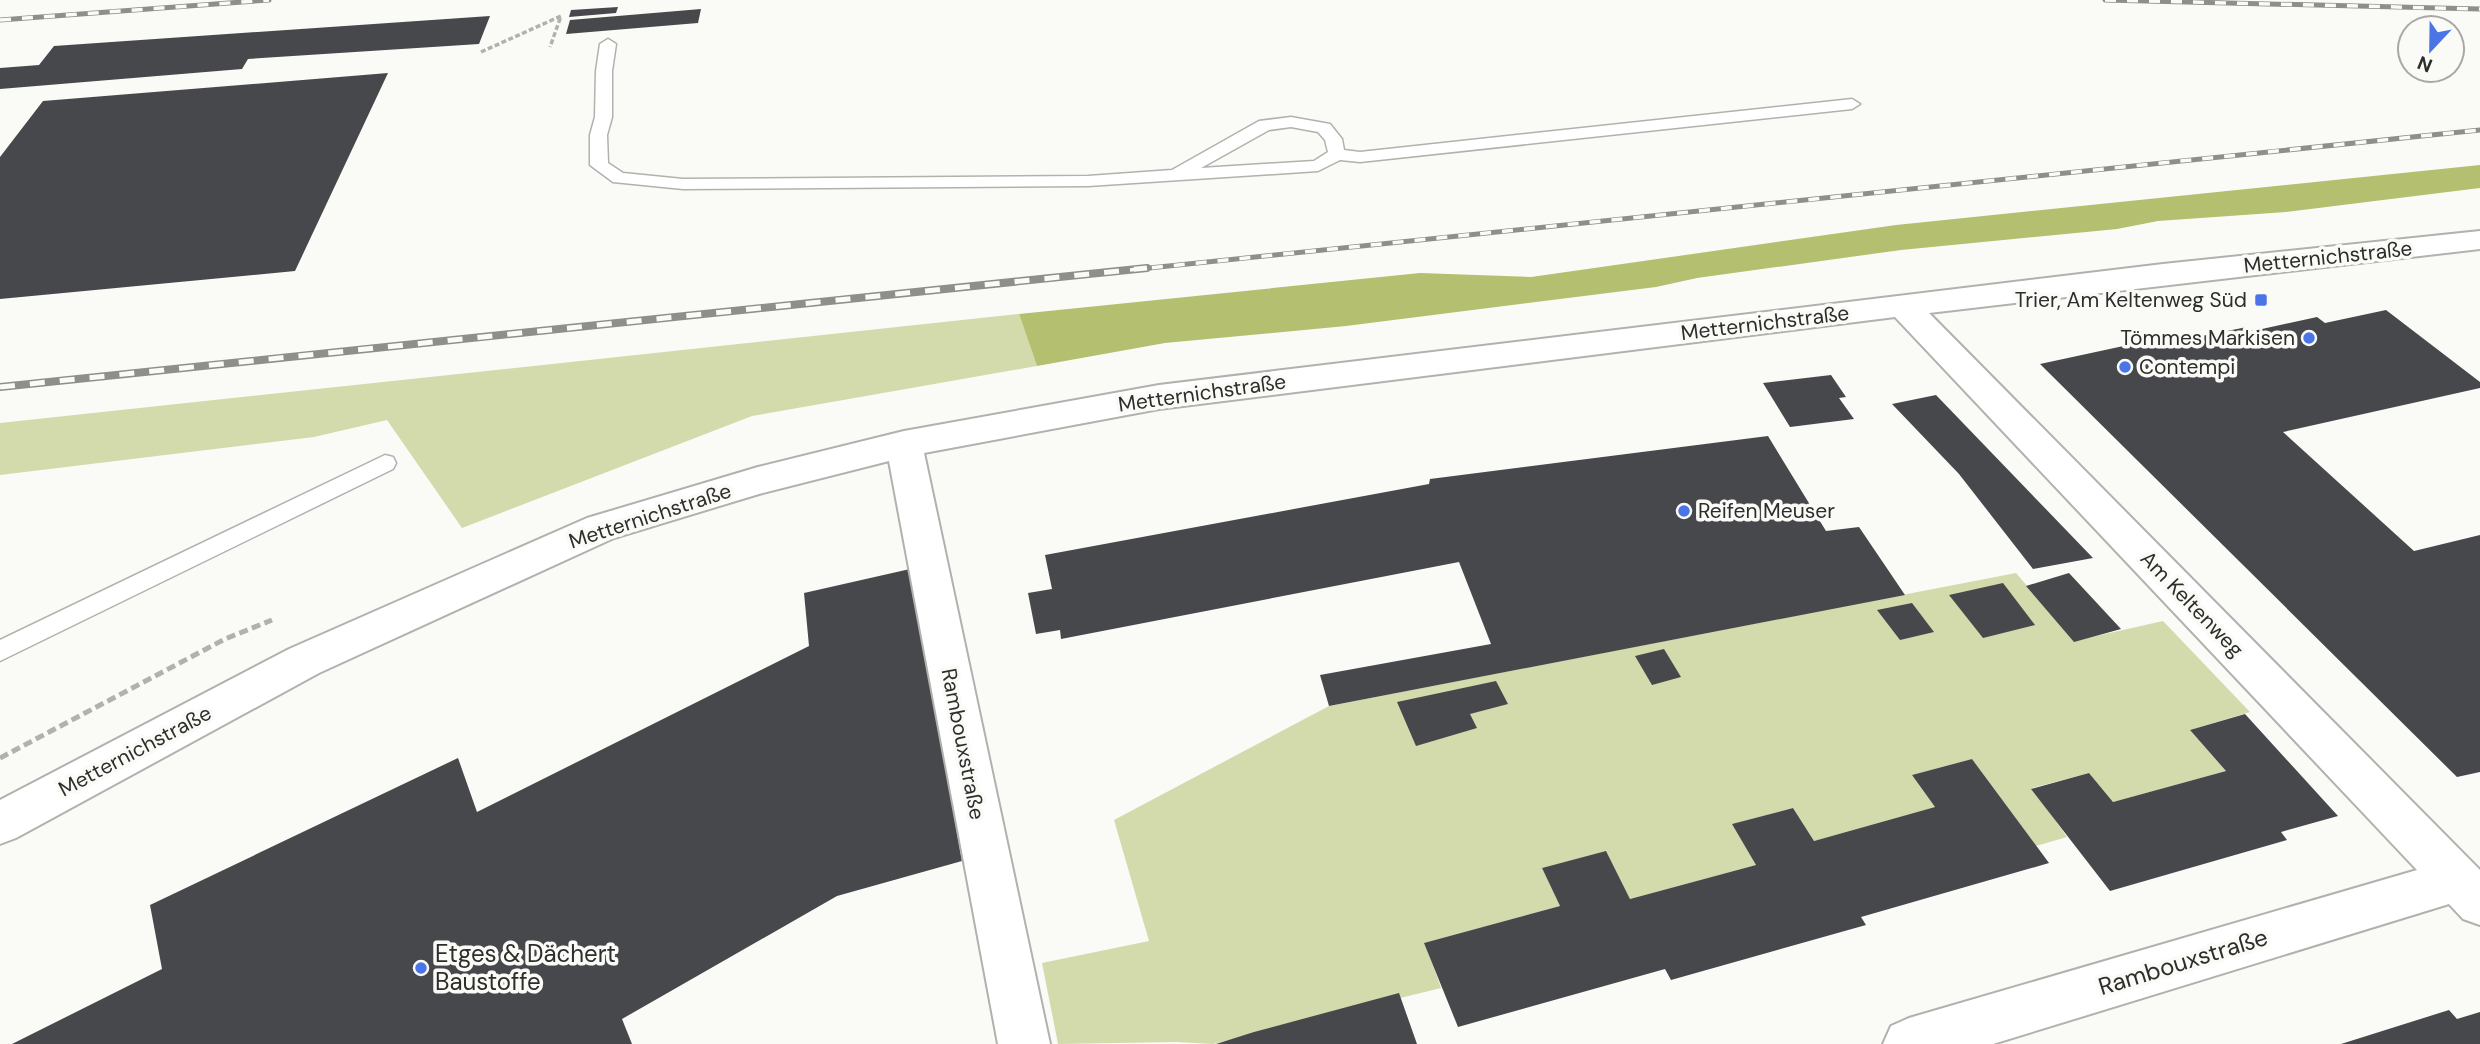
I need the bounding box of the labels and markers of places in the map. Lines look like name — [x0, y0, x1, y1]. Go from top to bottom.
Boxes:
place label: Trier, Am Keltenweg Süd — [2015, 286, 2247, 314]
marker: Trier, Am Keltenweg Süd — [2253, 292, 2269, 308]
place label: Tömmes Markisen — [2120, 324, 2295, 352]
marker: Tömmes Markisen — [2301, 330, 2317, 346]
place label: Contempi — [2139, 353, 2235, 381]
marker: Contempi — [2117, 359, 2133, 375]
place label: Reifen Meuser — [1698, 497, 1835, 525]
marker: Reifen Meuser — [1676, 503, 1692, 519]
place label: Etges & Dächert Baustoffe — [435, 938, 616, 997]
marker: Etges & Dächert Baustoffe — [413, 960, 429, 976]

